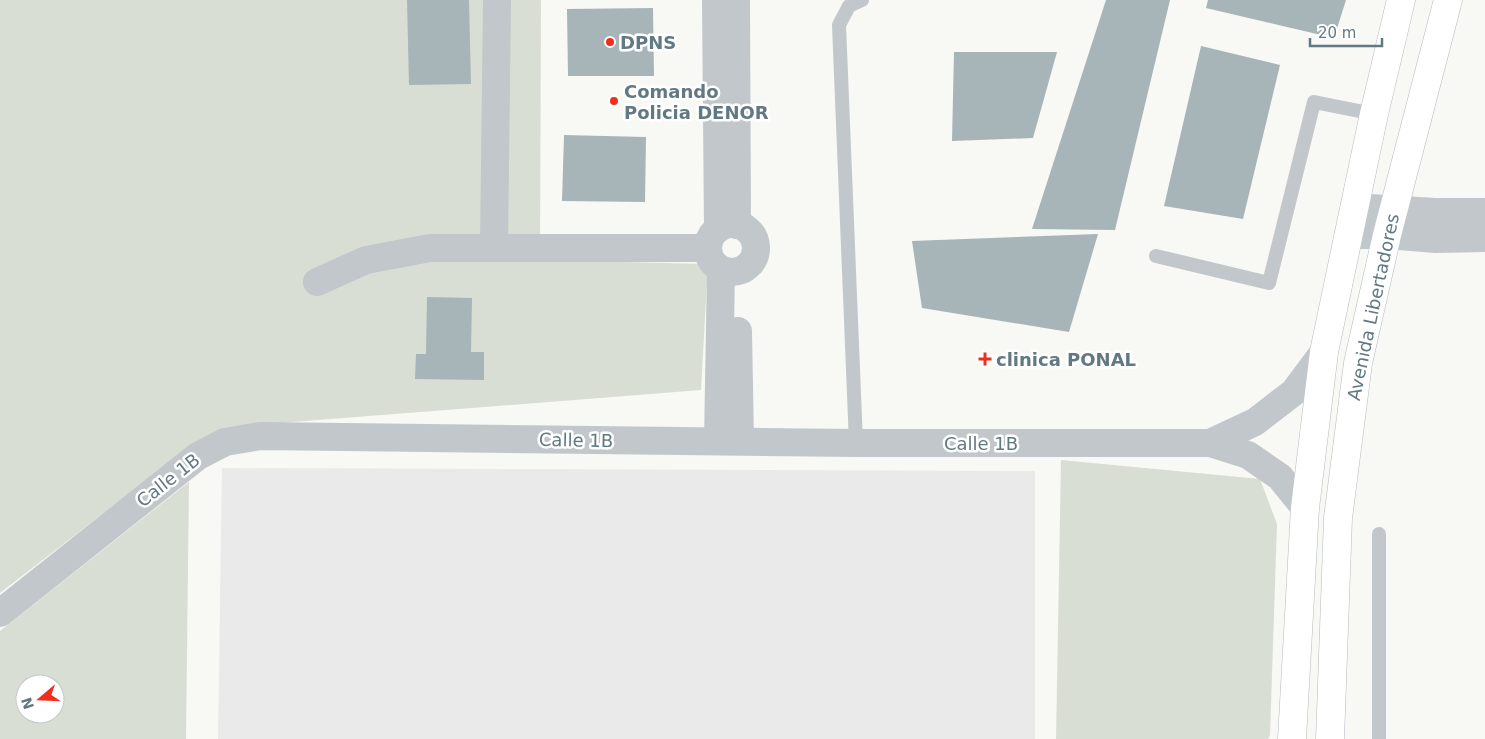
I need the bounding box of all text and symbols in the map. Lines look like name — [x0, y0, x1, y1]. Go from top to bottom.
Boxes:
scale bar — [1310, 15, 1382, 47]
text: 20 m — [1318, 24, 1356, 42]
place label: DPNS — [620, 32, 676, 53]
marker: DPNS — [604, 36, 616, 48]
place label: Comando Policia DENOR — [624, 81, 769, 123]
marker: Comando Policia DENOR — [608, 95, 620, 107]
street label: Avenida Libertadores — [1343, 212, 1403, 402]
place label: clinica PONAL — [996, 349, 1136, 370]
marker: clinica PONAL — [978, 352, 992, 366]
street label: Calle 1B — [539, 429, 613, 451]
street label: Calle 1B — [944, 433, 1018, 454]
street label: Calle 1B — [132, 449, 204, 511]
north arrow — [15, 674, 65, 724]
text: N — [18, 695, 37, 711]

